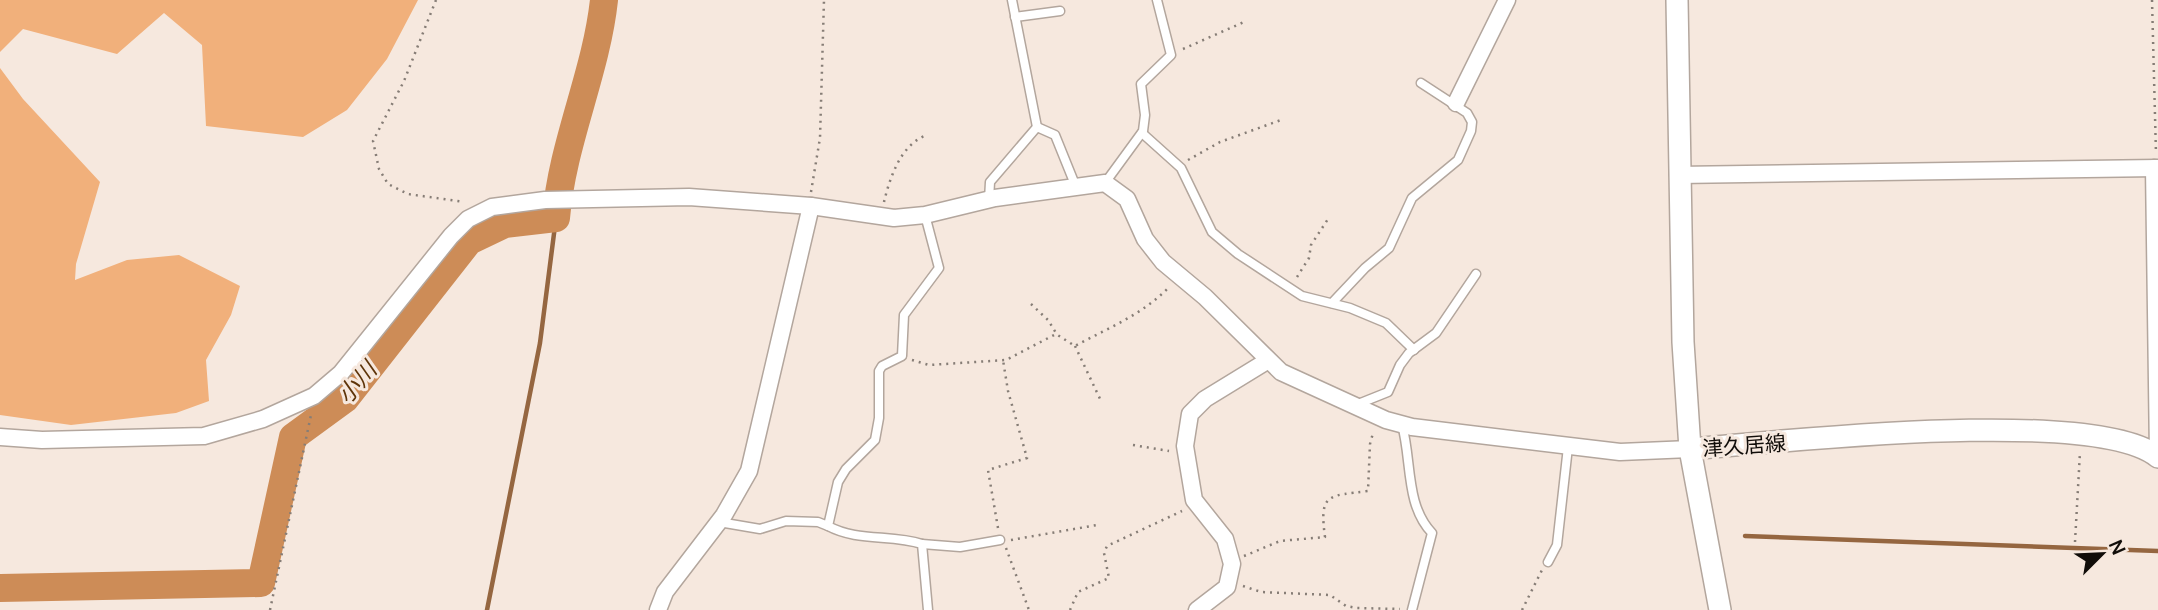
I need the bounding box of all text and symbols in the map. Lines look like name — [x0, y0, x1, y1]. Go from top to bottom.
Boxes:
water label: 小川 — [329, 352, 385, 410]
street label: 津久居線 — [1701, 428, 1787, 462]
north arrow — [2067, 519, 2137, 589]
text: N — [2103, 536, 2132, 559]

